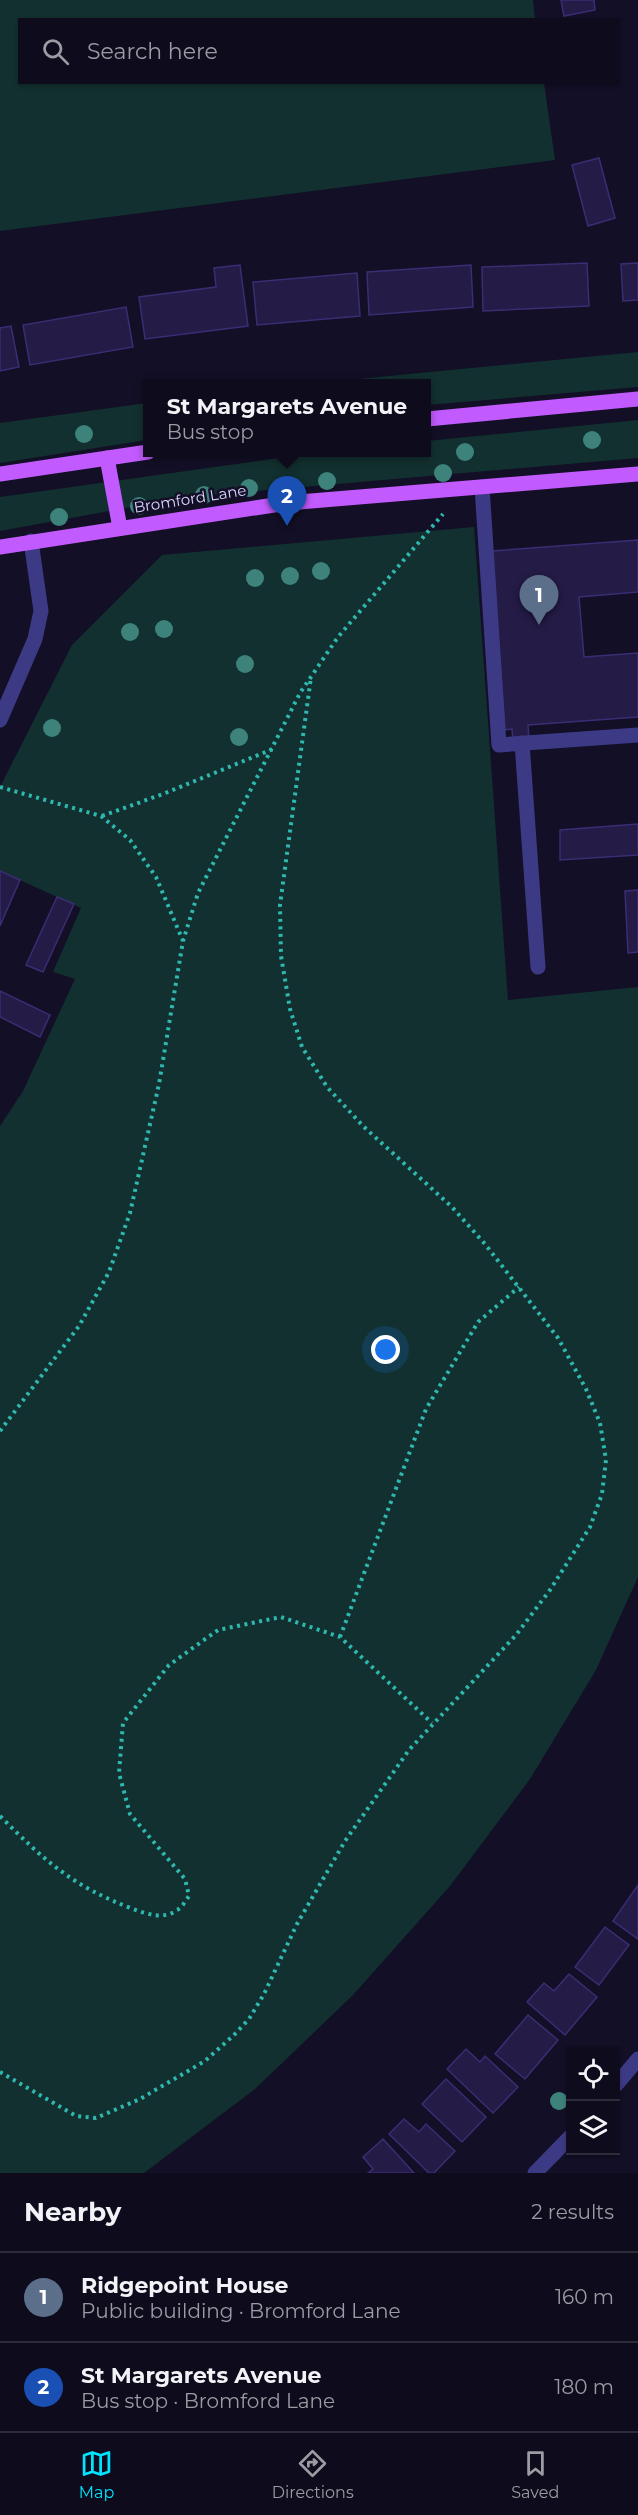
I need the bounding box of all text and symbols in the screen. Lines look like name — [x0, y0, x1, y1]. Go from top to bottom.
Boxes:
search box — [18, 18, 620, 84]
icon: search — [39, 35, 72, 68]
text: Search here — [87, 38, 218, 65]
popup — [143, 379, 431, 457]
text: St Margarets Avenue — [167, 393, 407, 420]
text: Bus stop — [167, 420, 254, 444]
pin: 2 — [268, 476, 306, 526]
street label: Bromford Lane — [132, 480, 248, 517]
pin: 1 — [520, 576, 558, 625]
your location — [371, 1335, 400, 1364]
map controls — [566, 2047, 620, 2155]
button: locate — [566, 2047, 620, 2101]
button: layers — [566, 2101, 620, 2155]
text: Nearby — [24, 2196, 121, 2228]
text: 2 results — [531, 2200, 614, 2224]
text: Ridgepoint House — [81, 2272, 288, 2299]
text: 1 — [40, 2285, 47, 2309]
text: 160 m — [555, 2285, 614, 2309]
text: Public building · Bromford Lane — [81, 2299, 401, 2323]
text: St Margarets Avenue — [81, 2362, 321, 2389]
text: 2 — [38, 2375, 49, 2399]
text: 180 m — [554, 2375, 614, 2399]
text: Bus stop · Bromford Lane — [81, 2389, 335, 2413]
tab: Map — [79, 2447, 114, 2502]
tab: Directions — [272, 2447, 354, 2502]
tab: Saved — [511, 2447, 559, 2502]

